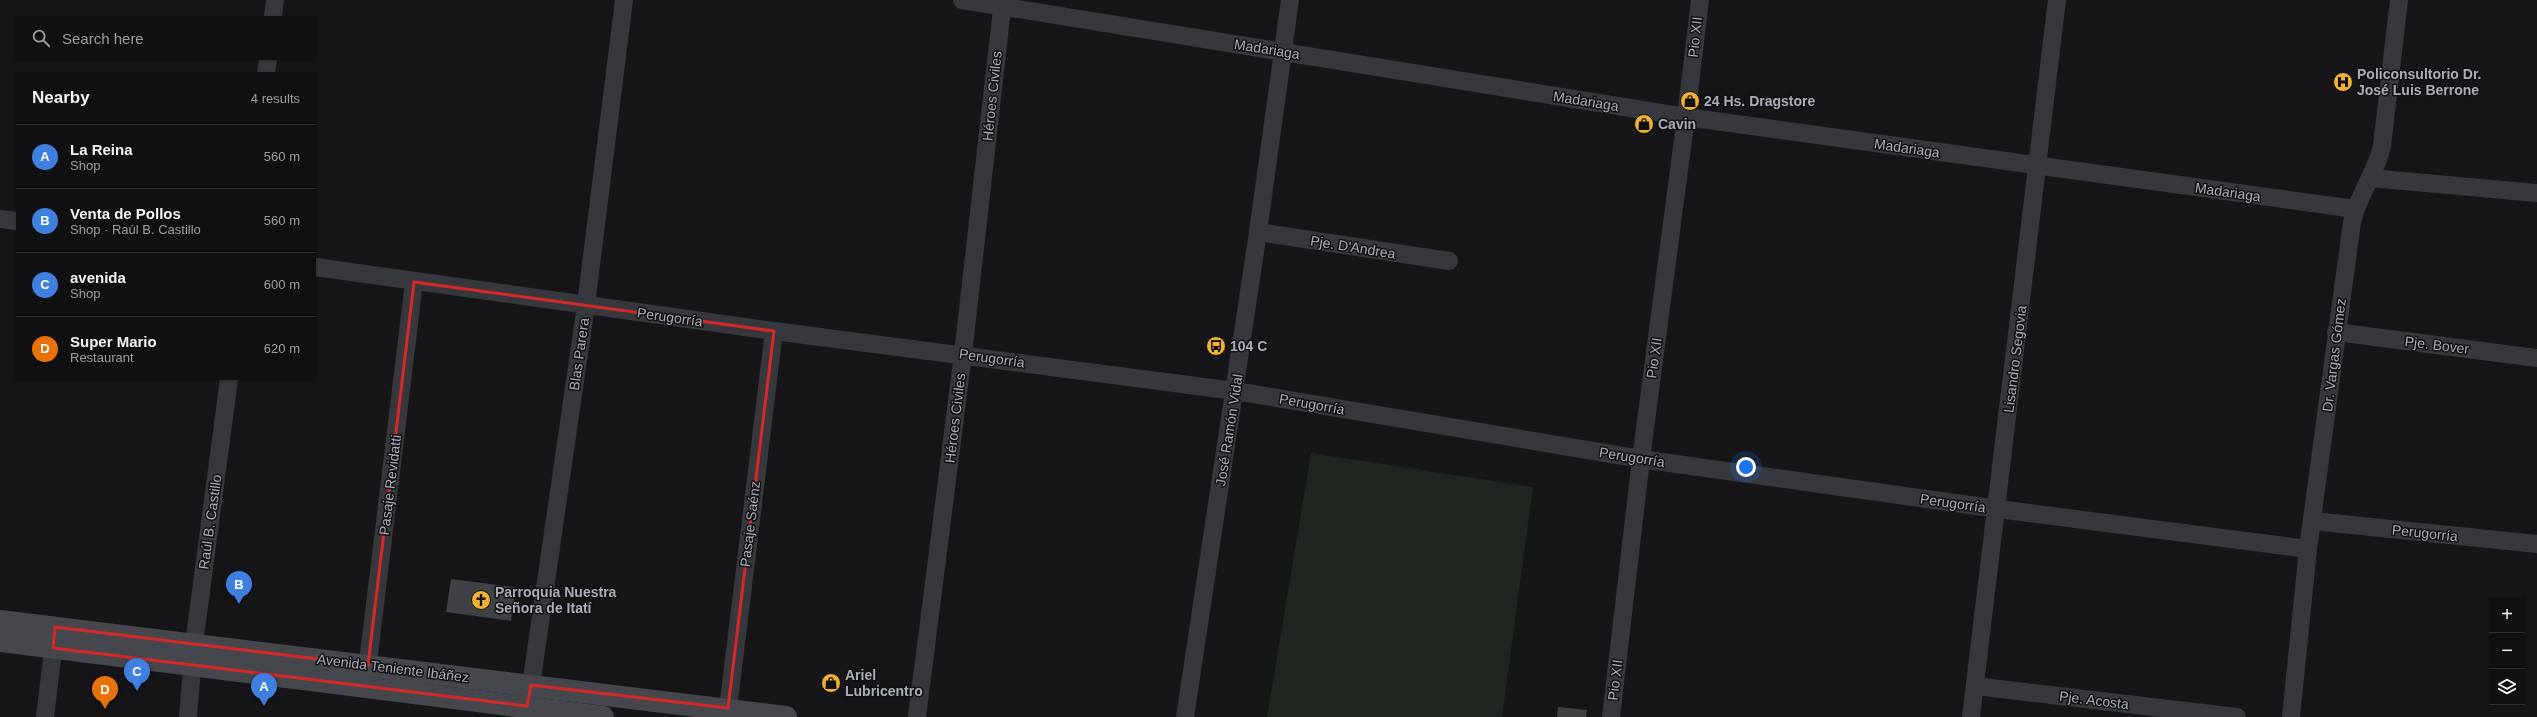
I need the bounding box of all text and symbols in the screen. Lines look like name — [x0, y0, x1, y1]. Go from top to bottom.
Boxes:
search box — [16, 16, 316, 60]
street label: Pio XII — [1685, 16, 1705, 58]
icon: search — [30, 27, 52, 49]
text: Search here — [62, 30, 144, 47]
street label: Madariaga — [1233, 36, 1301, 62]
street label: Héroes Civiles — [979, 50, 1005, 142]
place label: Policonsultorio Dr. José Luis Berrone — [2357, 66, 2481, 98]
hospital icon: Policonsultorio Dr. José Luis Berrone — [2332, 71, 2354, 93]
text: Nearby — [32, 88, 90, 107]
street label: Madariaga — [1552, 88, 1620, 114]
shop icon: 24 Hs. Dragstore — [1679, 90, 1701, 112]
text: 4 results — [251, 91, 300, 106]
place label: 24 Hs. Dragstore — [1704, 93, 1815, 109]
shop icon: Cavin — [1633, 113, 1655, 135]
place label: Cavin — [1658, 116, 1696, 132]
street label: Madariaga — [1873, 135, 1941, 161]
text: La Reina — [70, 141, 133, 158]
text: A — [40, 149, 50, 164]
text: 560 m — [264, 149, 300, 164]
text: Shop — [70, 158, 100, 173]
street label: Madariaga — [2194, 179, 2262, 205]
text: Venta de Pollos — [70, 205, 181, 222]
text: B — [40, 213, 50, 228]
text: 560 m — [264, 213, 300, 228]
text: Shop · Raúl B. Castillo — [70, 222, 201, 237]
street label: Pje. D'Andrea — [1309, 232, 1397, 262]
text: avenida — [70, 269, 126, 286]
text: C — [40, 277, 50, 292]
text: 600 m — [264, 277, 300, 292]
text: Shop — [70, 286, 100, 301]
street label: Dr. Vargas Gómez — [2319, 297, 2349, 413]
street label: Perugorría — [636, 304, 704, 330]
street label: Lisandro Segovia — [2000, 304, 2030, 414]
street label: Blas Parera — [566, 316, 592, 391]
text: Super Mario — [70, 333, 157, 350]
street label: Pje. Bover — [2404, 333, 2470, 357]
bus stop icon: 104 C — [1205, 335, 1227, 357]
street label: Pio XII — [1643, 336, 1665, 380]
place label: 104 C — [1230, 338, 1267, 354]
text: D — [40, 341, 50, 356]
text: 620 m — [264, 341, 300, 356]
street label: Perugorría — [958, 345, 1026, 371]
text: Restaurant — [70, 350, 134, 365]
street label: Héroes Civiles — [942, 372, 968, 464]
street label: José Ramón Vidal — [1212, 373, 1246, 487]
street label: Perugorría — [1278, 390, 1346, 418]
street label: Pasaje Revidatti — [376, 434, 404, 536]
street label: Perugorría — [1598, 444, 1666, 470]
your location — [1736, 457, 1756, 477]
street label: Raúl B. Castillo — [195, 473, 225, 570]
street label: Pasaje Saénz — [737, 480, 763, 568]
street label: Perugorría — [1919, 490, 1987, 516]
street label: Perugorría — [2391, 522, 2459, 544]
pin: B — [226, 571, 252, 604]
place label: Parroquia Nuestra Señora de Itatí — [495, 584, 617, 616]
church icon: Parroquia Nuestra Señora de Itatí — [470, 589, 492, 611]
map controls — [2489, 597, 2525, 705]
button: + — [2489, 597, 2525, 633]
button: − — [2489, 633, 2525, 669]
street label: Avenida Teniente Ibáñez — [316, 651, 470, 685]
pin: C — [124, 658, 150, 691]
street label: Pio XII — [1605, 659, 1625, 701]
place label: Ariel Lubricentro — [845, 667, 923, 699]
button: layers — [2489, 669, 2525, 705]
shop icon: Ariel Lubricentro — [820, 672, 842, 694]
pin: A — [251, 673, 277, 706]
pin: D — [92, 676, 118, 709]
street label: Pje. Acosta — [2058, 688, 2130, 712]

